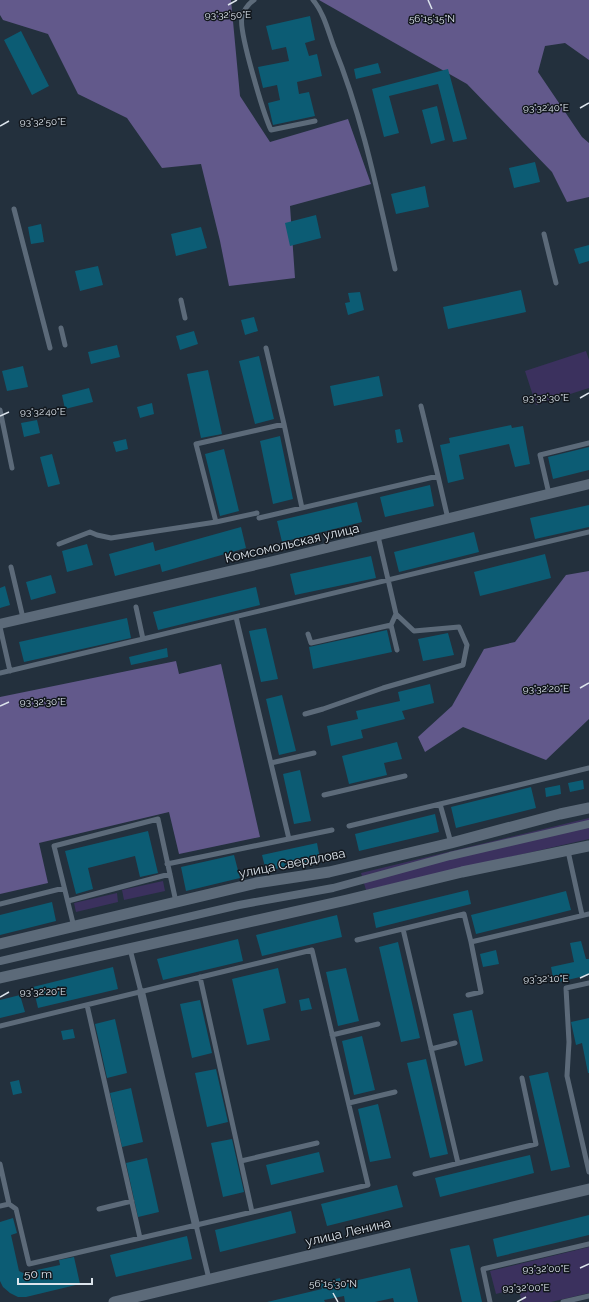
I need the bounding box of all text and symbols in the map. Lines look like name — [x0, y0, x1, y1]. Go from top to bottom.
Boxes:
text: 93°32'50"E — [205, 9, 251, 20]
text: 56°15'15"N — [409, 13, 455, 24]
text: 93°32'40"E — [523, 102, 569, 113]
text: 93°32'50"E — [20, 116, 66, 127]
text: 93°32'30"E — [523, 392, 569, 403]
text: 93°32'40"E — [20, 406, 66, 417]
street label: Комсомольская улица — [223, 520, 361, 566]
text: 93°32'20"E — [523, 683, 569, 694]
text: 93°32'30"E — [20, 696, 66, 707]
street label: улица Свердлова — [237, 845, 347, 881]
text: 93°32'10"E — [523, 973, 569, 984]
text: 93°32'20"E — [20, 986, 66, 997]
street label: улица Ленина — [304, 1215, 392, 1249]
scale bar — [18, 1260, 92, 1286]
text: 93°32'00"E — [522, 1263, 570, 1274]
text: 50 m — [24, 1267, 52, 1281]
text: 56°15'30"N — [309, 1278, 357, 1289]
text: 93°32'00"E — [502, 1282, 550, 1293]

